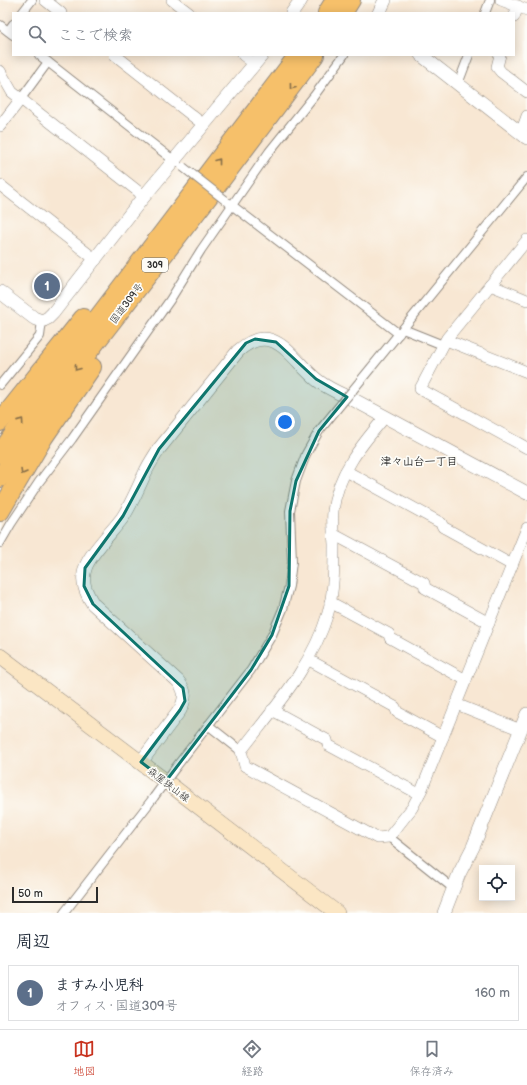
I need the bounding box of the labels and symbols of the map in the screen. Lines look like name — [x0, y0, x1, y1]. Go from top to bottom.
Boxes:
one-way arrow — [290, 82, 297, 89]
one-way arrow — [213, 159, 220, 166]
road number: 309 — [142, 258, 168, 272]
pin: 1 — [34, 271, 60, 301]
street label: 国道309号 — [108, 281, 146, 326]
one-way arrow — [75, 363, 82, 370]
your location — [275, 412, 295, 432]
one-way arrow — [16, 419, 23, 426]
district label: 津々山台一丁目 — [381, 455, 458, 468]
one-way arrow — [20, 468, 27, 475]
street label: 森屋狭山線 — [145, 765, 192, 805]
scale bar — [12, 885, 98, 904]

